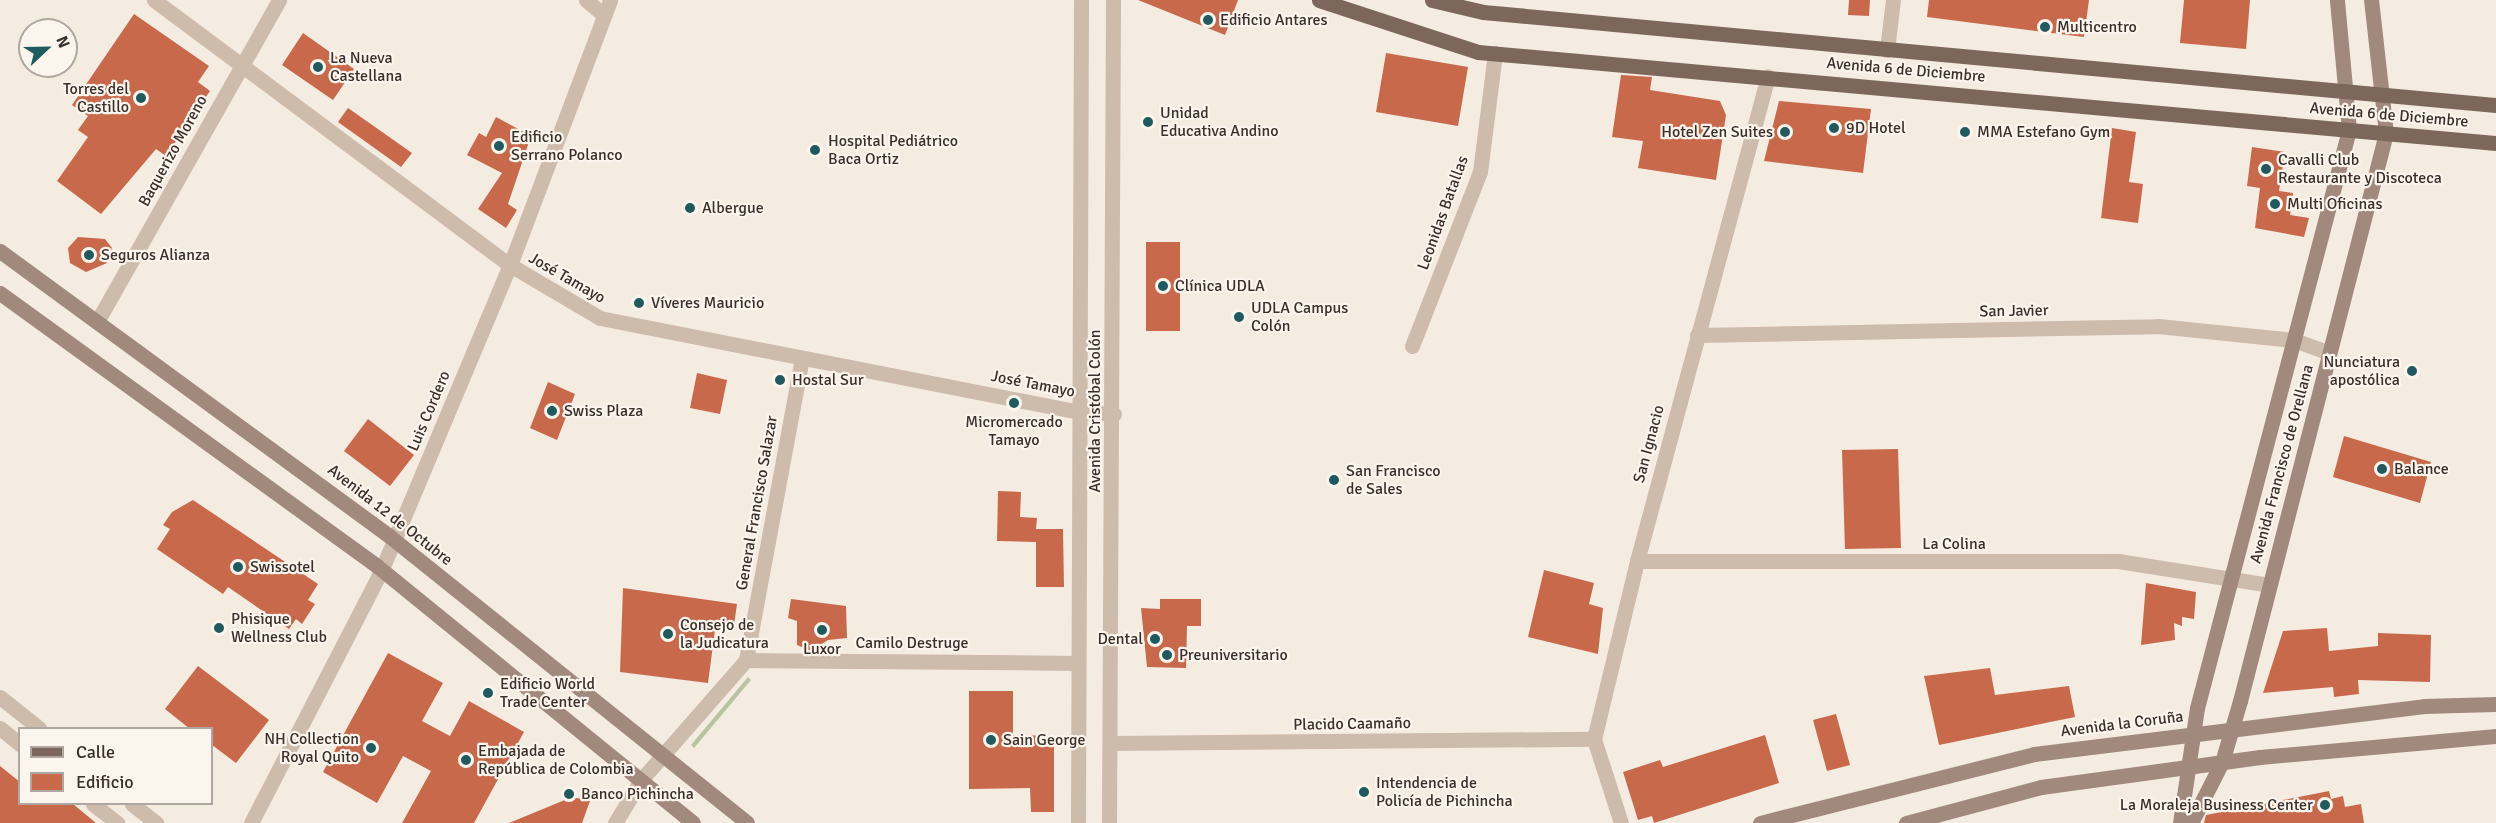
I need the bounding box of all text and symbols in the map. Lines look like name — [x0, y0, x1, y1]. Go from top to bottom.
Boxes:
place label: Edificio Antares — [1220, 10, 1328, 30]
marker: Edificio Antares — [1201, 13, 1215, 27]
place label: Multicentro — [2057, 17, 2137, 37]
north arrow — [18, 18, 78, 78]
marker: Multicentro — [2038, 20, 2052, 34]
text: N — [51, 33, 74, 51]
place label: La Nueva Castellana — [330, 48, 402, 86]
street label: Avenida 6 de Diciembre — [1826, 53, 1986, 87]
marker: La Nueva Castellana — [311, 60, 325, 74]
place label: Torres del Castillo — [63, 79, 129, 117]
marker: Torres del Castillo — [134, 91, 148, 105]
street label: Baquerizo Moreno — [135, 92, 211, 210]
street label: Avenida 6 de Diciembre — [2309, 98, 2469, 132]
place label: Unidad Educativa Andino — [1160, 103, 1279, 141]
marker: Unidad Educativa Andino — [1141, 115, 1155, 129]
place label: 9D Hotel — [1846, 118, 1906, 138]
marker: 9D Hotel — [1827, 121, 1841, 135]
place label: Hotel Zen Suites — [1661, 122, 1773, 142]
place label: MMA Estefano Gym — [1977, 122, 2110, 142]
marker: Hotel Zen Suites — [1778, 125, 1792, 139]
marker: MMA Estefano Gym — [1958, 125, 1972, 139]
place label: Edificio Serrano Polanco — [511, 127, 623, 165]
place label: Hospital Pediátrico Baca Ortiz — [828, 131, 958, 169]
marker: Edificio Serrano Polanco — [492, 139, 506, 153]
marker: Hospital Pediátrico Baca Ortiz — [806, 141, 824, 159]
place label: Cavalli Club Restaurante y Discoteca — [2278, 150, 2442, 188]
street label: Leonidas Batallas — [1413, 153, 1473, 273]
marker: Cavalli Club Restaurante y Discoteca — [2259, 162, 2273, 176]
place label: Multi Oficinas — [2287, 194, 2382, 214]
marker: Multi Oficinas — [2268, 197, 2282, 211]
place label: Albergue — [702, 198, 764, 218]
marker: Albergue — [683, 201, 697, 215]
place label: Seguros Alianza — [101, 245, 210, 265]
marker: Seguros Alianza — [82, 248, 96, 262]
street label: José Tamayo — [525, 248, 609, 308]
place label: Clínica UDLA — [1175, 276, 1265, 296]
marker: Clínica UDLA — [1156, 279, 1170, 293]
place label: Víveres Mauricio — [651, 293, 764, 313]
marker: Víveres Mauricio — [632, 296, 646, 310]
place label: UDLA Campus Colón — [1251, 298, 1348, 336]
street label: San Javier — [1979, 301, 2049, 321]
marker: UDLA Campus Colón — [1232, 310, 1246, 324]
street label: Avenida Cristóbal Colón — [1085, 330, 1105, 492]
place label: Nunciatura apostólica — [2323, 352, 2400, 390]
street label: Avenida Francisco de Orellana — [2246, 362, 2318, 566]
marker: Nunciatura apostólica — [2405, 364, 2419, 378]
street label: José Tamayo — [989, 366, 1077, 402]
street label: Luis Cordero — [403, 368, 455, 454]
place label: Hostal Sur — [792, 370, 864, 390]
marker: Hostal Sur — [773, 373, 787, 387]
marker: Micromercado Tamayo — [1007, 396, 1021, 410]
place label: Swiss Plaza — [564, 401, 643, 421]
street label: San Ignacio — [1629, 403, 1669, 485]
marker: Swiss Plaza — [545, 404, 559, 418]
place label: Micromercado Tamayo — [965, 412, 1063, 450]
street label: General Francisco Salazar — [732, 414, 782, 592]
place label: Balance — [2394, 459, 2449, 479]
street label: Avenida 12 de Octubre — [324, 460, 456, 570]
place label: San Francisco de Sales — [1346, 461, 1441, 499]
marker: Balance — [2375, 462, 2389, 476]
marker: San Francisco de Sales — [1327, 473, 1341, 487]
street label: La Colina — [1922, 534, 1986, 554]
place label: Swissotel — [250, 557, 315, 577]
marker: Swissotel — [231, 560, 245, 574]
place label: Phisique Wellness Club — [231, 609, 327, 647]
place label: Consejo de la Judicatura — [680, 615, 769, 653]
marker: Phisique Wellness Club — [212, 621, 226, 635]
marker: Luxor — [815, 623, 829, 637]
marker: Consejo de la Judicatura — [661, 627, 675, 641]
place label: Dental — [1097, 629, 1143, 649]
marker: Dental — [1148, 632, 1162, 646]
street label: Camilo Destruge — [855, 633, 969, 653]
place label: Luxor — [803, 639, 841, 659]
place label: Preuniversitario — [1179, 645, 1288, 665]
marker: Preuniversitario — [1160, 648, 1174, 662]
place label: Edificio World Trade Center — [500, 674, 595, 712]
marker: Edificio World Trade Center — [481, 686, 495, 700]
street label: Avenida la Coruña — [2060, 707, 2184, 741]
street label: Placido Caamaño — [1293, 713, 1411, 735]
legend — [18, 727, 213, 805]
place label: NH Collection Royal Quito — [264, 729, 359, 767]
place label: Sain George — [1003, 730, 1085, 750]
marker: Sain George — [984, 733, 998, 747]
text: Calle — [76, 741, 115, 763]
marker: NH Collection Royal Quito — [364, 741, 378, 755]
place label: Embajada de República de Colombia — [478, 741, 634, 779]
marker: Embajada de República de Colombia — [459, 753, 473, 767]
text: Edificio — [76, 771, 134, 793]
place label: Intendencia de Policía de Pichincha — [1376, 773, 1513, 811]
place label: Banco Pichincha — [581, 784, 694, 804]
marker: Intendencia de Policía de Pichincha — [1357, 785, 1371, 799]
marker: Banco Pichincha — [562, 787, 576, 801]
place label: La Moraleja Business Center — [2120, 795, 2313, 815]
marker: La Moraleja Business Center — [2318, 798, 2332, 812]

